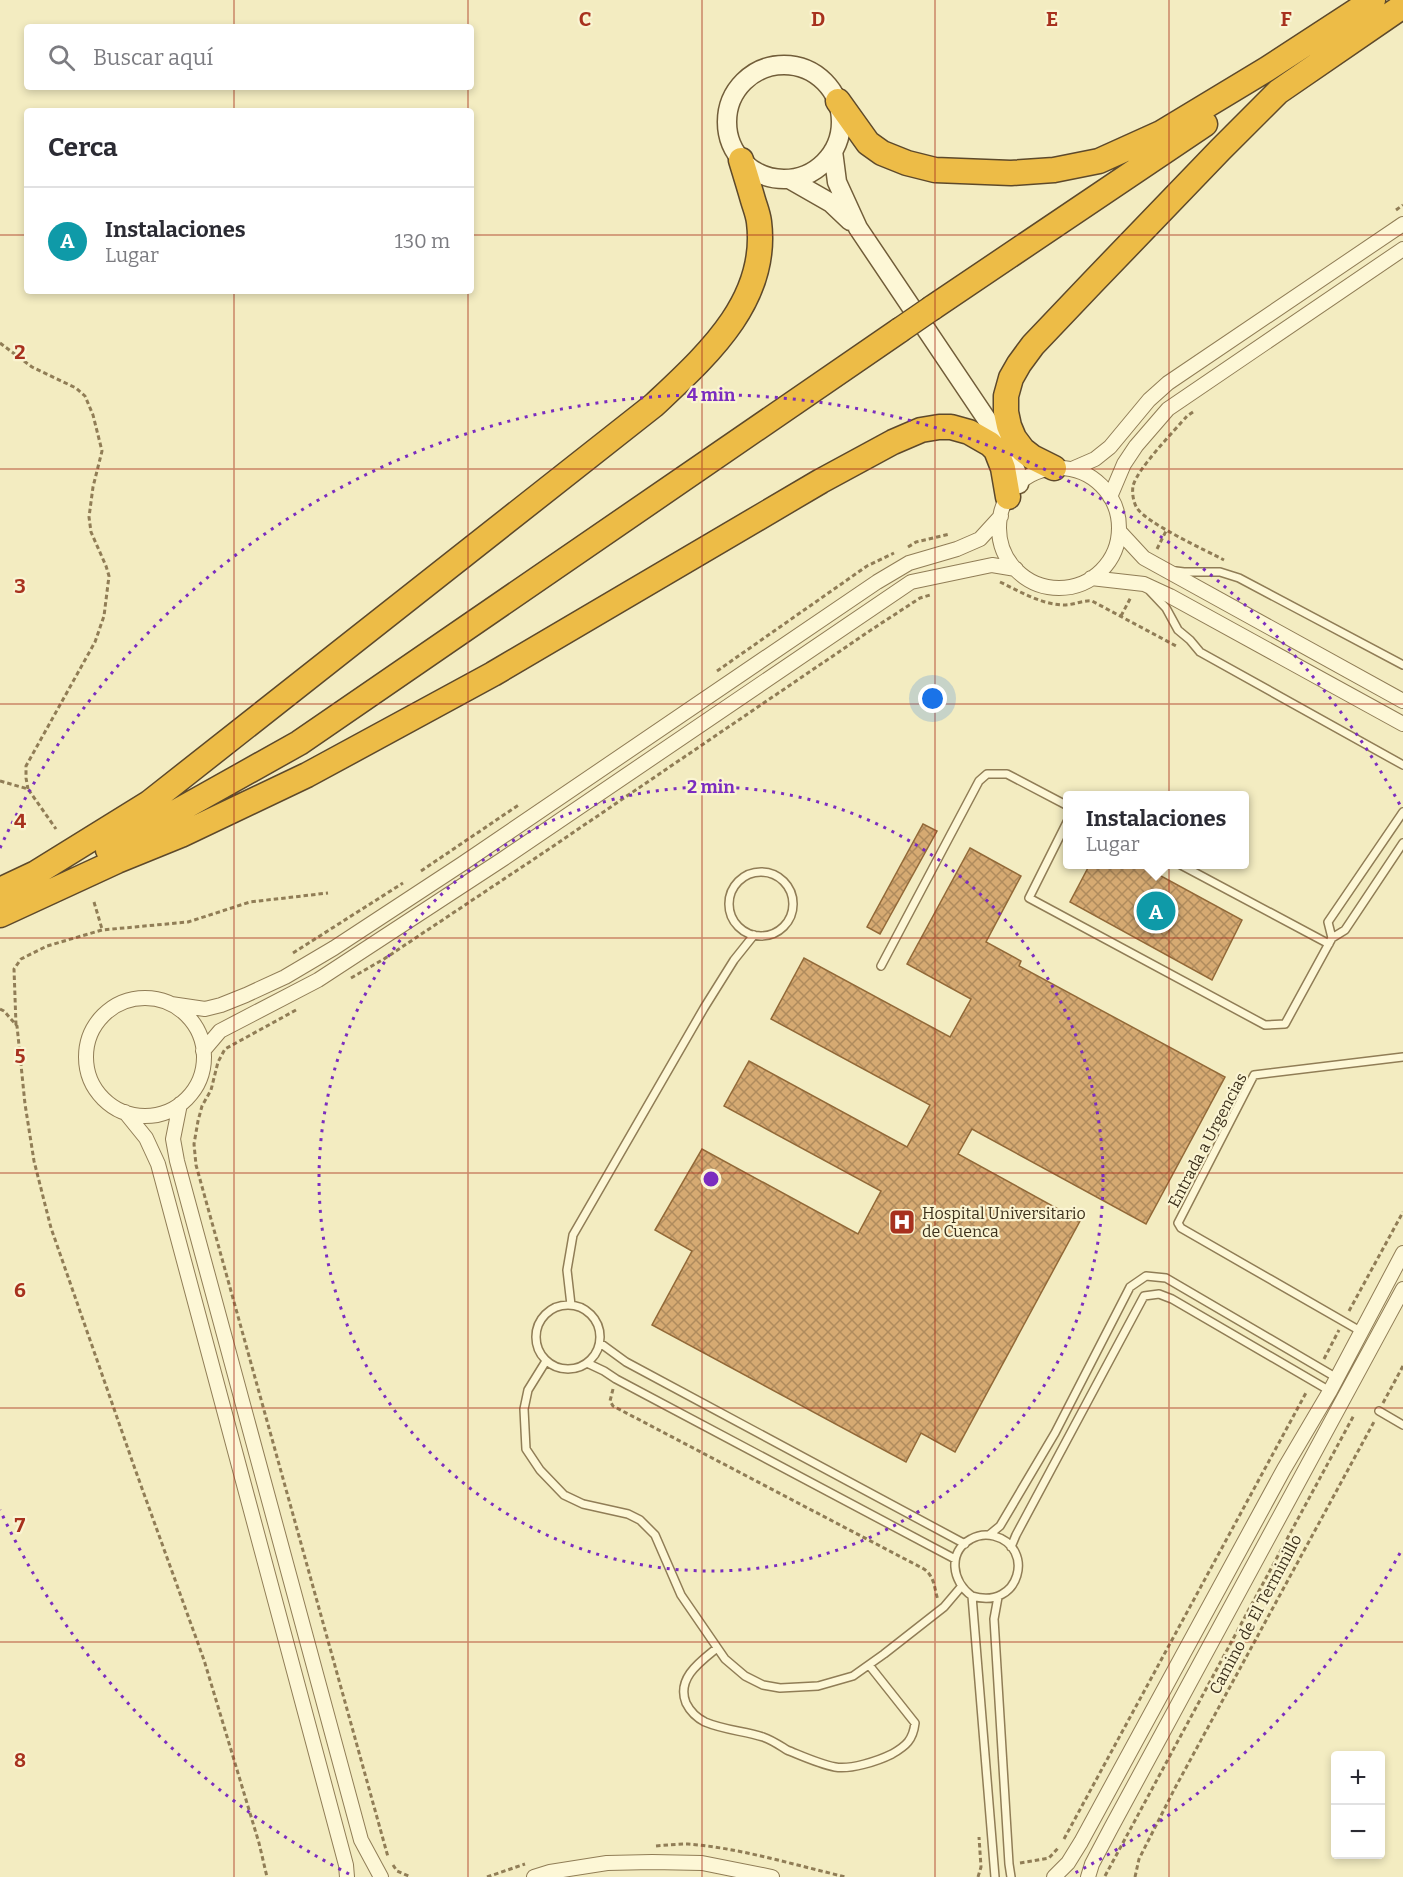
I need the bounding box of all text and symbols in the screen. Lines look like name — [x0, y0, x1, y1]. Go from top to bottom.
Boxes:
text: C — [579, 7, 591, 31]
text: D — [811, 7, 825, 31]
text: E — [1046, 7, 1058, 31]
text: F — [1280, 7, 1292, 31]
search box — [24, 24, 474, 90]
icon: search — [45, 41, 78, 74]
text: Buscar aquí — [93, 44, 213, 71]
text: Cerca — [48, 132, 118, 163]
text: Instalaciones — [105, 216, 246, 243]
text: A — [60, 229, 75, 253]
text: 130 m — [395, 229, 450, 253]
text: Lugar — [105, 243, 159, 267]
text: 2 — [14, 340, 26, 364]
text: 4 min — [687, 384, 736, 406]
text: 3 — [14, 574, 26, 598]
your location — [918, 684, 947, 713]
text: 2 min — [687, 776, 735, 798]
popup — [1063, 791, 1249, 869]
text: Instalaciones — [1086, 805, 1226, 832]
text: 4 — [14, 809, 26, 833]
text: Lugar — [1086, 832, 1140, 856]
pin: A — [1136, 888, 1176, 934]
text: 5 — [15, 1044, 26, 1068]
street label: Entrada a Urgencias — [1164, 1070, 1251, 1211]
centre of rings — [701, 1169, 721, 1189]
place label: Hospital Universitario de Cuenca — [922, 1204, 1086, 1241]
hospital icon: Hospital Universitario de Cuenca — [887, 1207, 917, 1237]
text: 6 — [14, 1278, 26, 1302]
text: 7 — [15, 1513, 26, 1537]
street label: Camino de El Terminillo — [1205, 1531, 1306, 1697]
text: 8 — [14, 1748, 26, 1772]
map controls — [1331, 1751, 1385, 1859]
button: + — [1331, 1751, 1385, 1805]
button: − — [1331, 1805, 1385, 1859]

